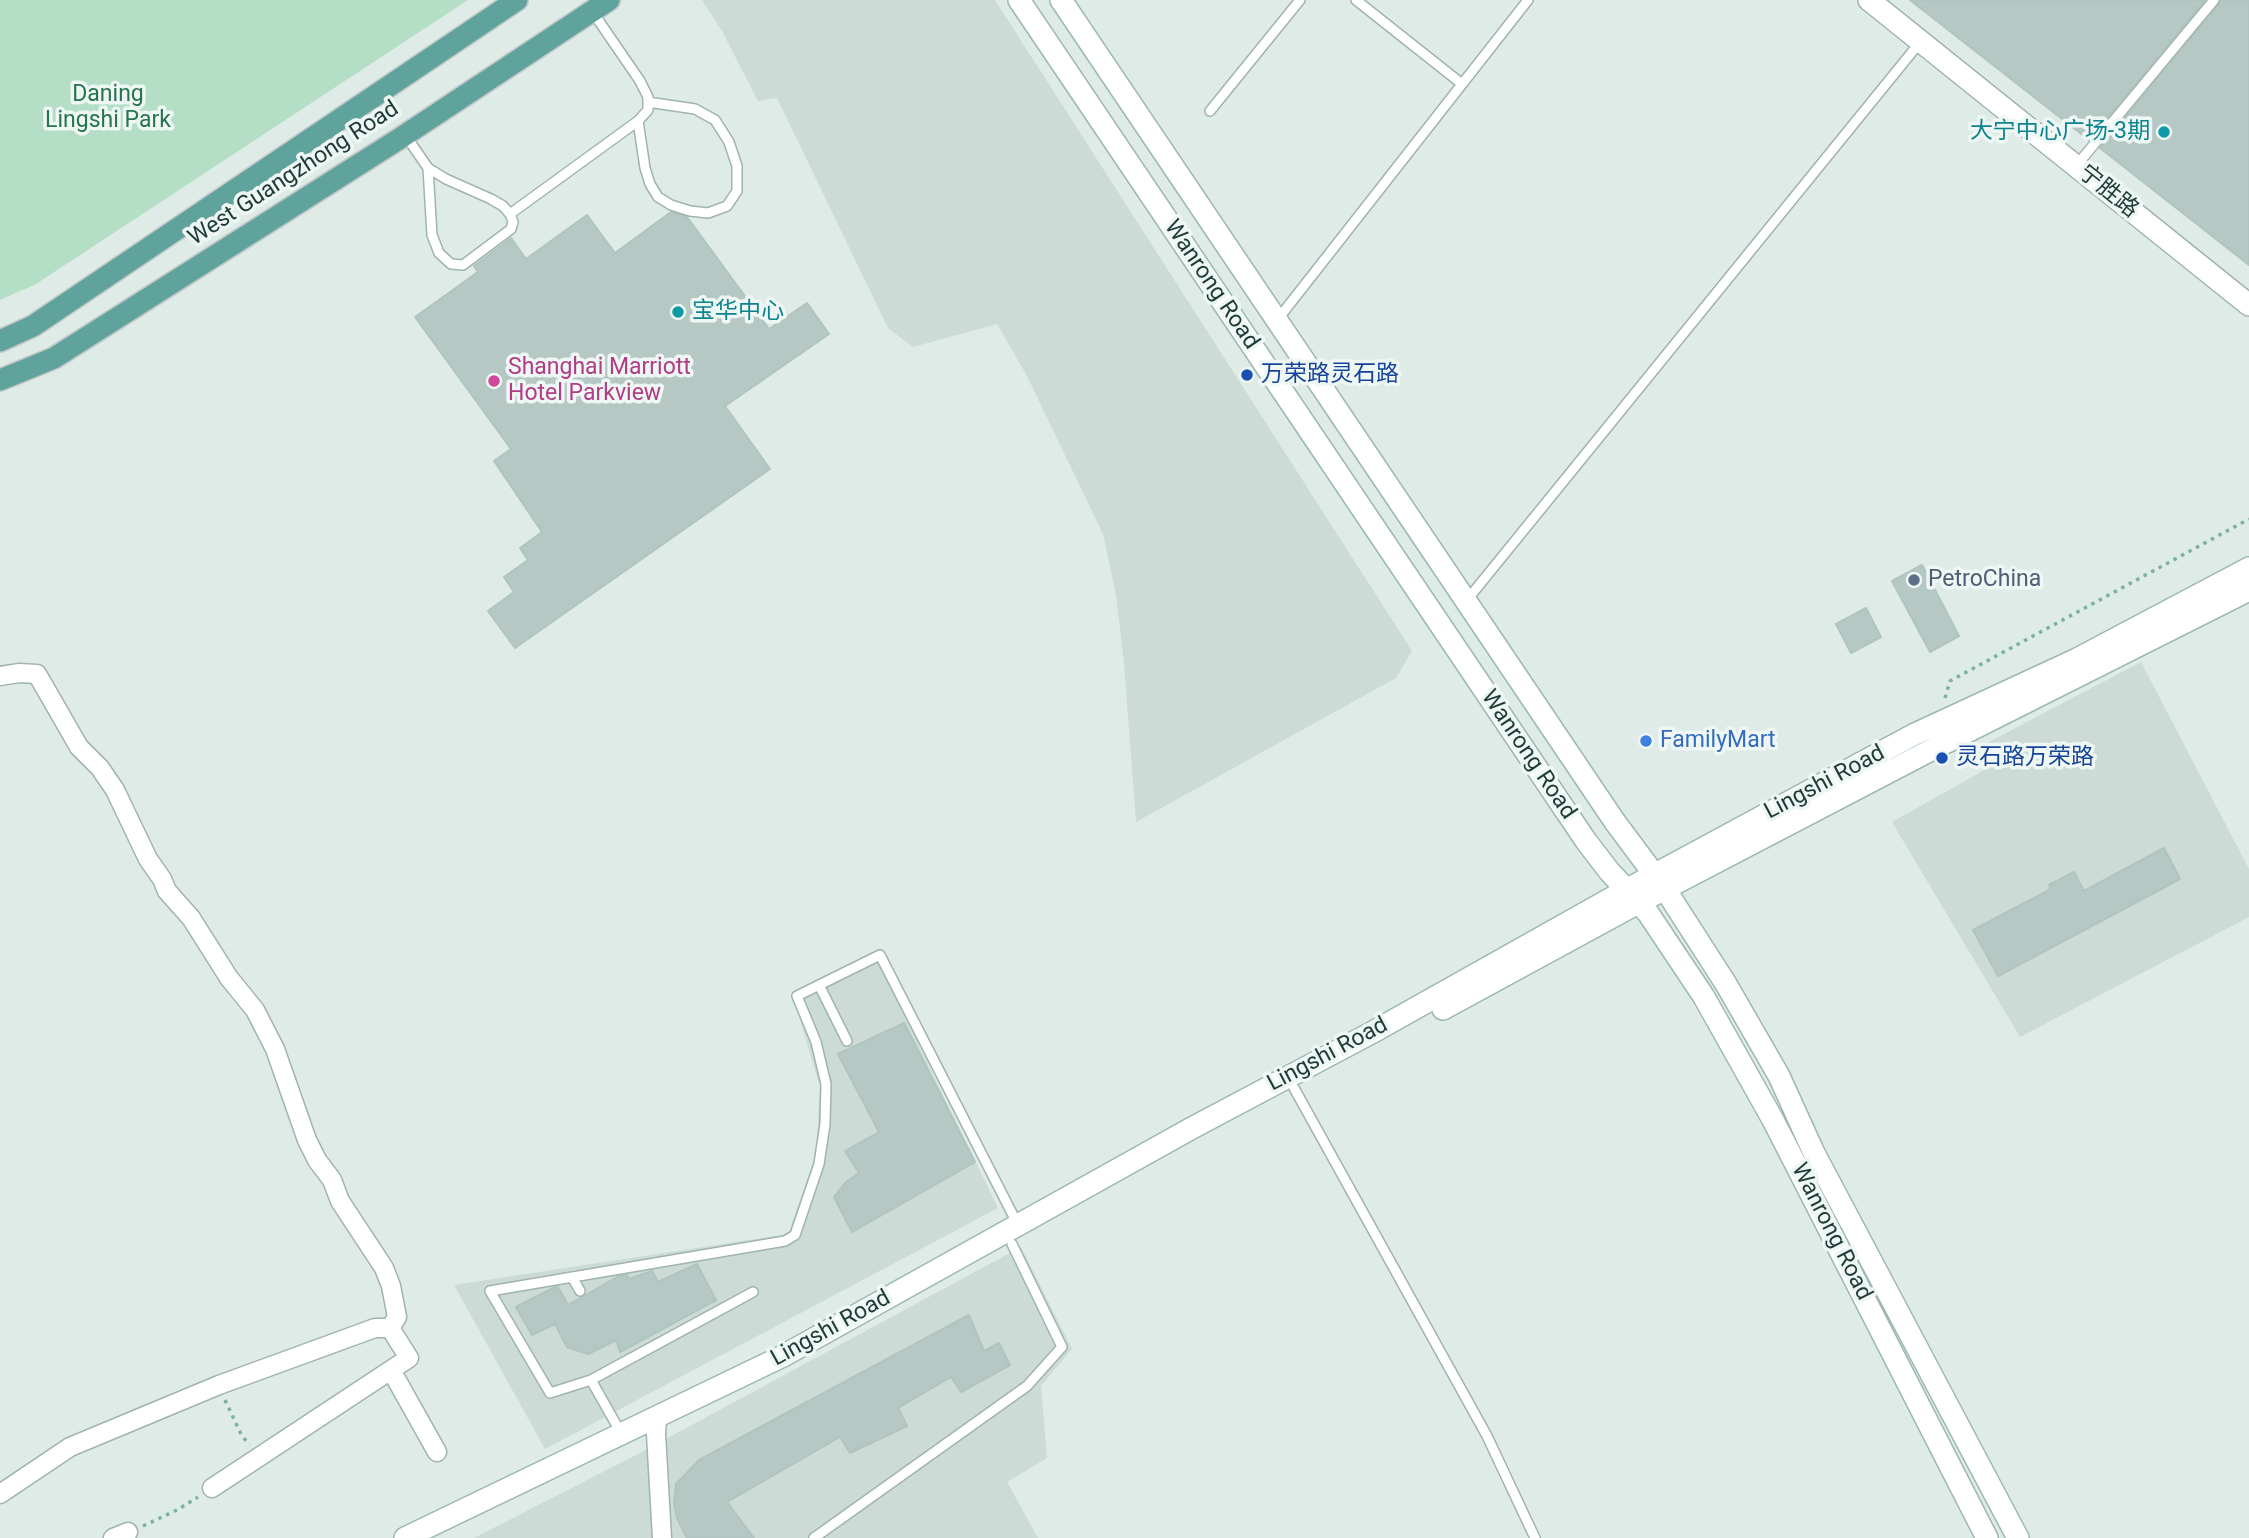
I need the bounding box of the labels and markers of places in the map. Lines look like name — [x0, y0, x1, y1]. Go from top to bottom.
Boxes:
place label: 大宁中心广场-3期 — [1970, 118, 2150, 146]
marker: 大宁中心广场-3期 — [2156, 124, 2172, 140]
place label: 宝华中心 — [692, 298, 784, 326]
marker: 宝华中心 — [670, 304, 686, 320]
place label: Shanghai Marriott Hotel Parkview — [508, 354, 691, 408]
place label: 万荣路灵石路 — [1261, 361, 1399, 389]
marker: 万荣路灵石路 — [1239, 367, 1255, 383]
marker: Shanghai Marriott Hotel Parkview — [486, 373, 502, 389]
place label: PetroChina — [1928, 566, 2041, 594]
marker: PetroChina — [1906, 572, 1922, 588]
place label: FamilyMart — [1660, 727, 1776, 755]
marker: FamilyMart — [1638, 733, 1654, 749]
place label: 灵石路万荣路 — [1956, 744, 2094, 772]
marker: 灵石路万荣路 — [1934, 750, 1950, 766]

